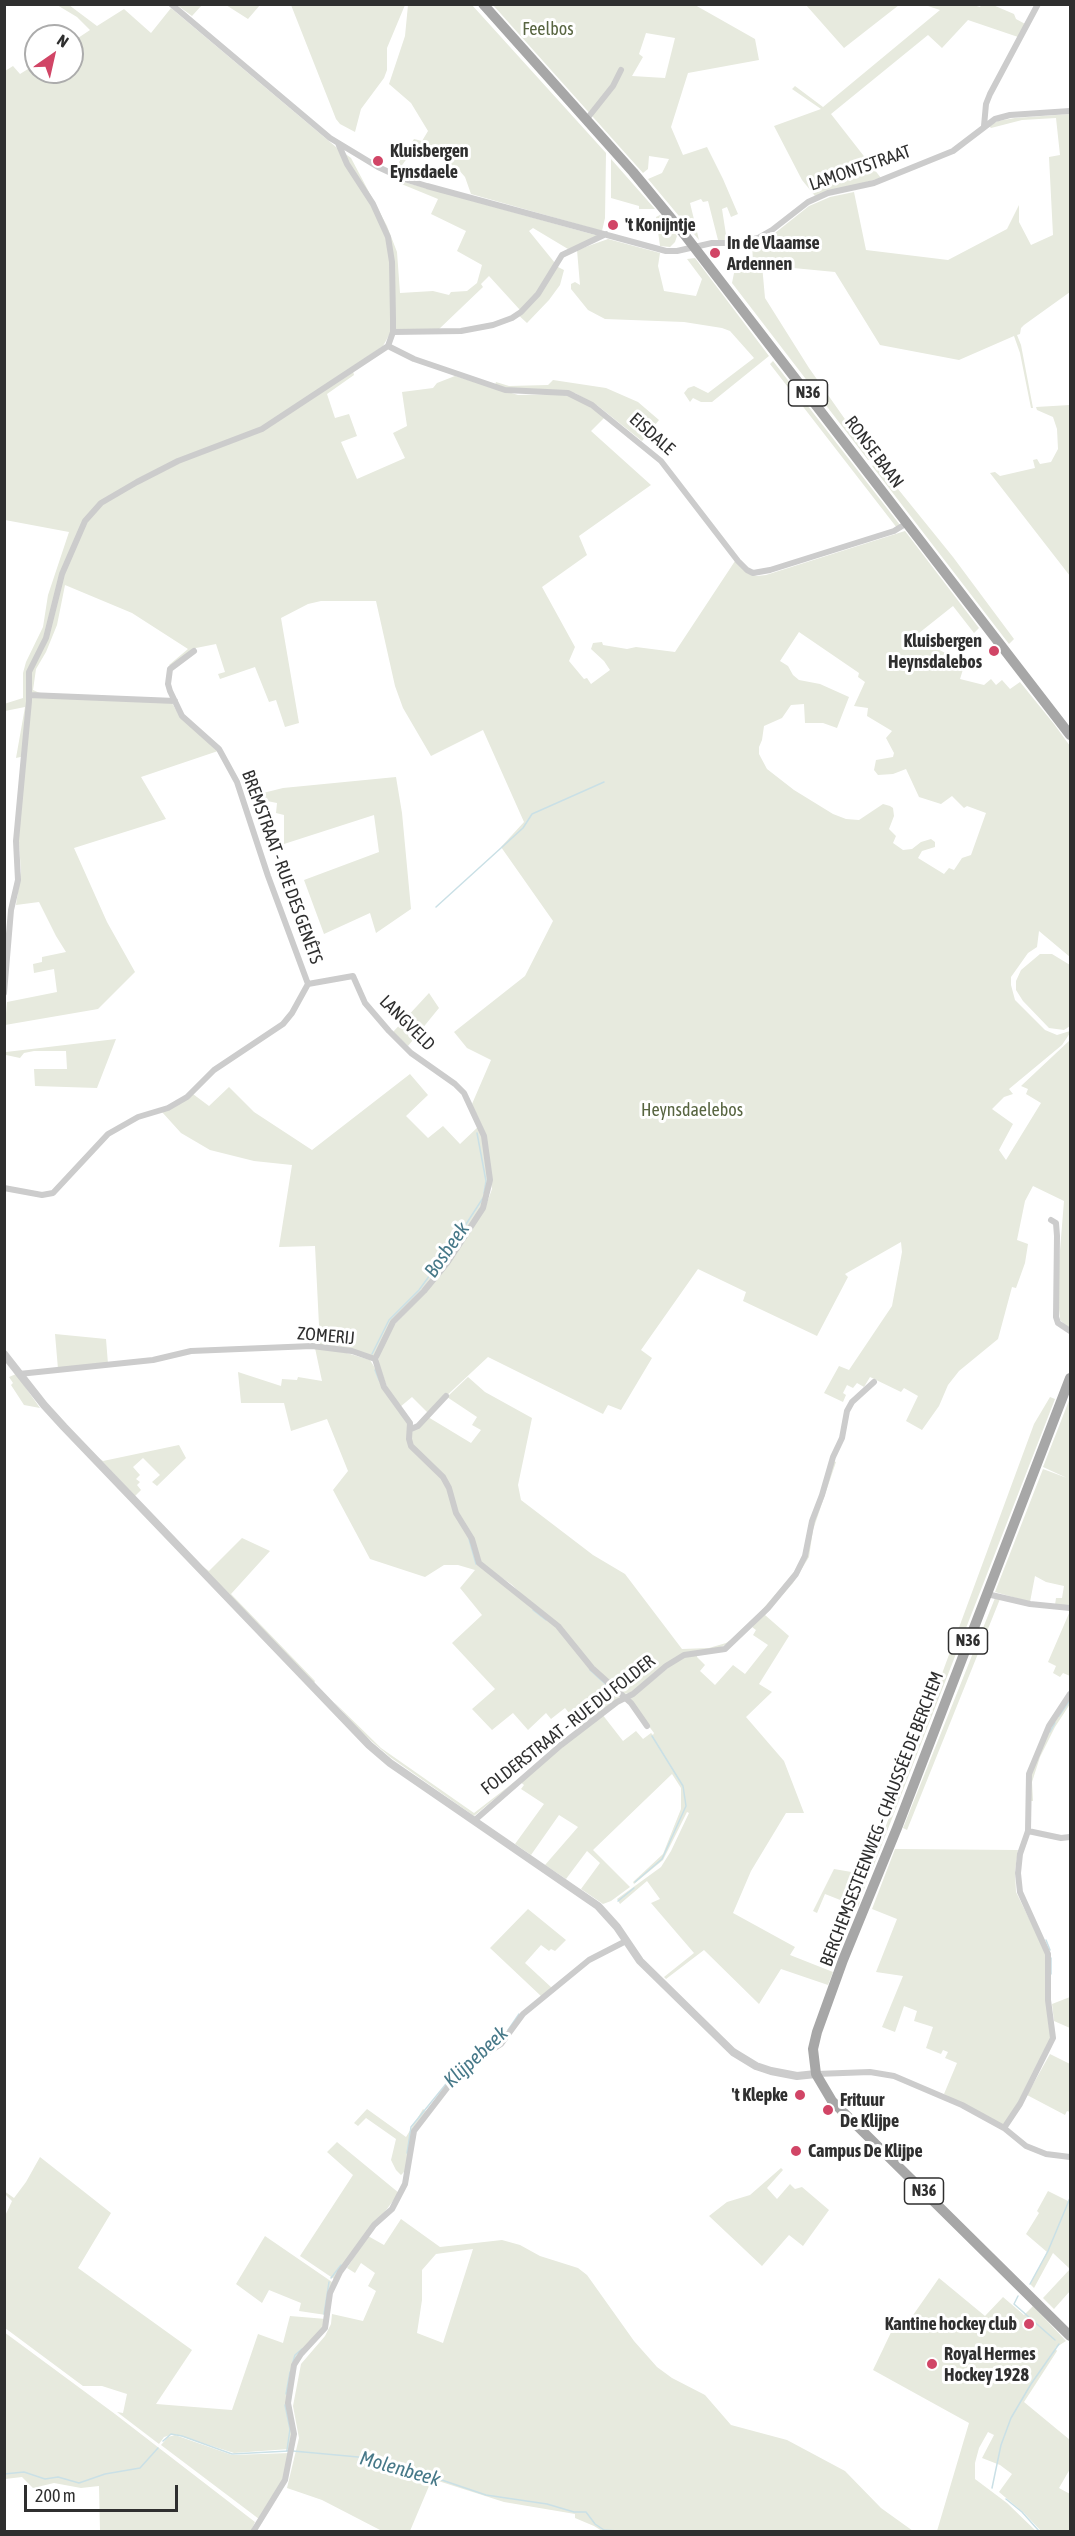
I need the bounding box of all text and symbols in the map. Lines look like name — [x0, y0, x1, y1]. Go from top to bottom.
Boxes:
park label: Feelbos — [522, 18, 574, 40]
north arrow — [24, 24, 84, 84]
text: N — [54, 31, 72, 51]
place label: Kluisbergen Eynsdaele — [390, 140, 469, 182]
street label: LAMONTSTRAAT — [806, 141, 914, 195]
marker: Kluisbergen Eynsdaele — [371, 154, 385, 168]
place label: 't Konijntje — [625, 214, 696, 236]
marker: 't Konijntje — [606, 218, 620, 232]
place label: In de Vlaamse Ardennen — [727, 232, 820, 274]
marker: In de Vlaamse Ardennen — [708, 246, 722, 260]
road number: N36 — [788, 380, 828, 406]
street label: EISDALE — [625, 408, 679, 460]
street label: RONSE BAAN — [840, 412, 908, 492]
place label: Kluisbergen Heynsdalebos — [888, 630, 982, 672]
marker: Kluisbergen Heynsdalebos — [987, 644, 1001, 658]
street label: BREMSTRAAT - RUE DES GENÊTS — [237, 767, 327, 967]
street label: LANGVELD — [375, 991, 439, 1055]
park label: Heynsdaelebos — [641, 1099, 743, 1121]
water label: Bosbeek — [419, 1218, 475, 1282]
street label: ZOMERIJ — [296, 1323, 356, 1349]
road number: N36 — [948, 1628, 988, 1654]
street label: FOLDERSTRAAT - RUE DU FOLDER — [477, 1650, 659, 1800]
street label: BERCHEMSESTEENWEG - CHAUSSÉE DE BERCHEM — [816, 1669, 948, 1969]
water label: Klijpebeek — [439, 2021, 513, 2093]
place label: 't Klepke — [732, 2084, 788, 2106]
marker: 't Klepke — [793, 2088, 807, 2102]
place label: Frituur De Klijpe — [840, 2089, 899, 2132]
marker: Frituur De Klijpe — [821, 2103, 835, 2117]
place label: Campus De Klijpe — [808, 2140, 923, 2162]
marker: Campus De Klijpe — [789, 2144, 803, 2158]
road number: N36 — [904, 2178, 944, 2204]
place label: Kantine hockey club — [885, 2313, 1017, 2335]
marker: Kantine hockey club — [1022, 2317, 1036, 2331]
place label: Royal Hermes Hockey 1928 — [944, 2343, 1036, 2386]
marker: Royal Hermes Hockey 1928 — [925, 2357, 939, 2371]
water label: Molenbeek — [357, 2446, 443, 2492]
scale bar — [27, 2473, 182, 2511]
text: 200 m — [35, 2485, 76, 2506]

